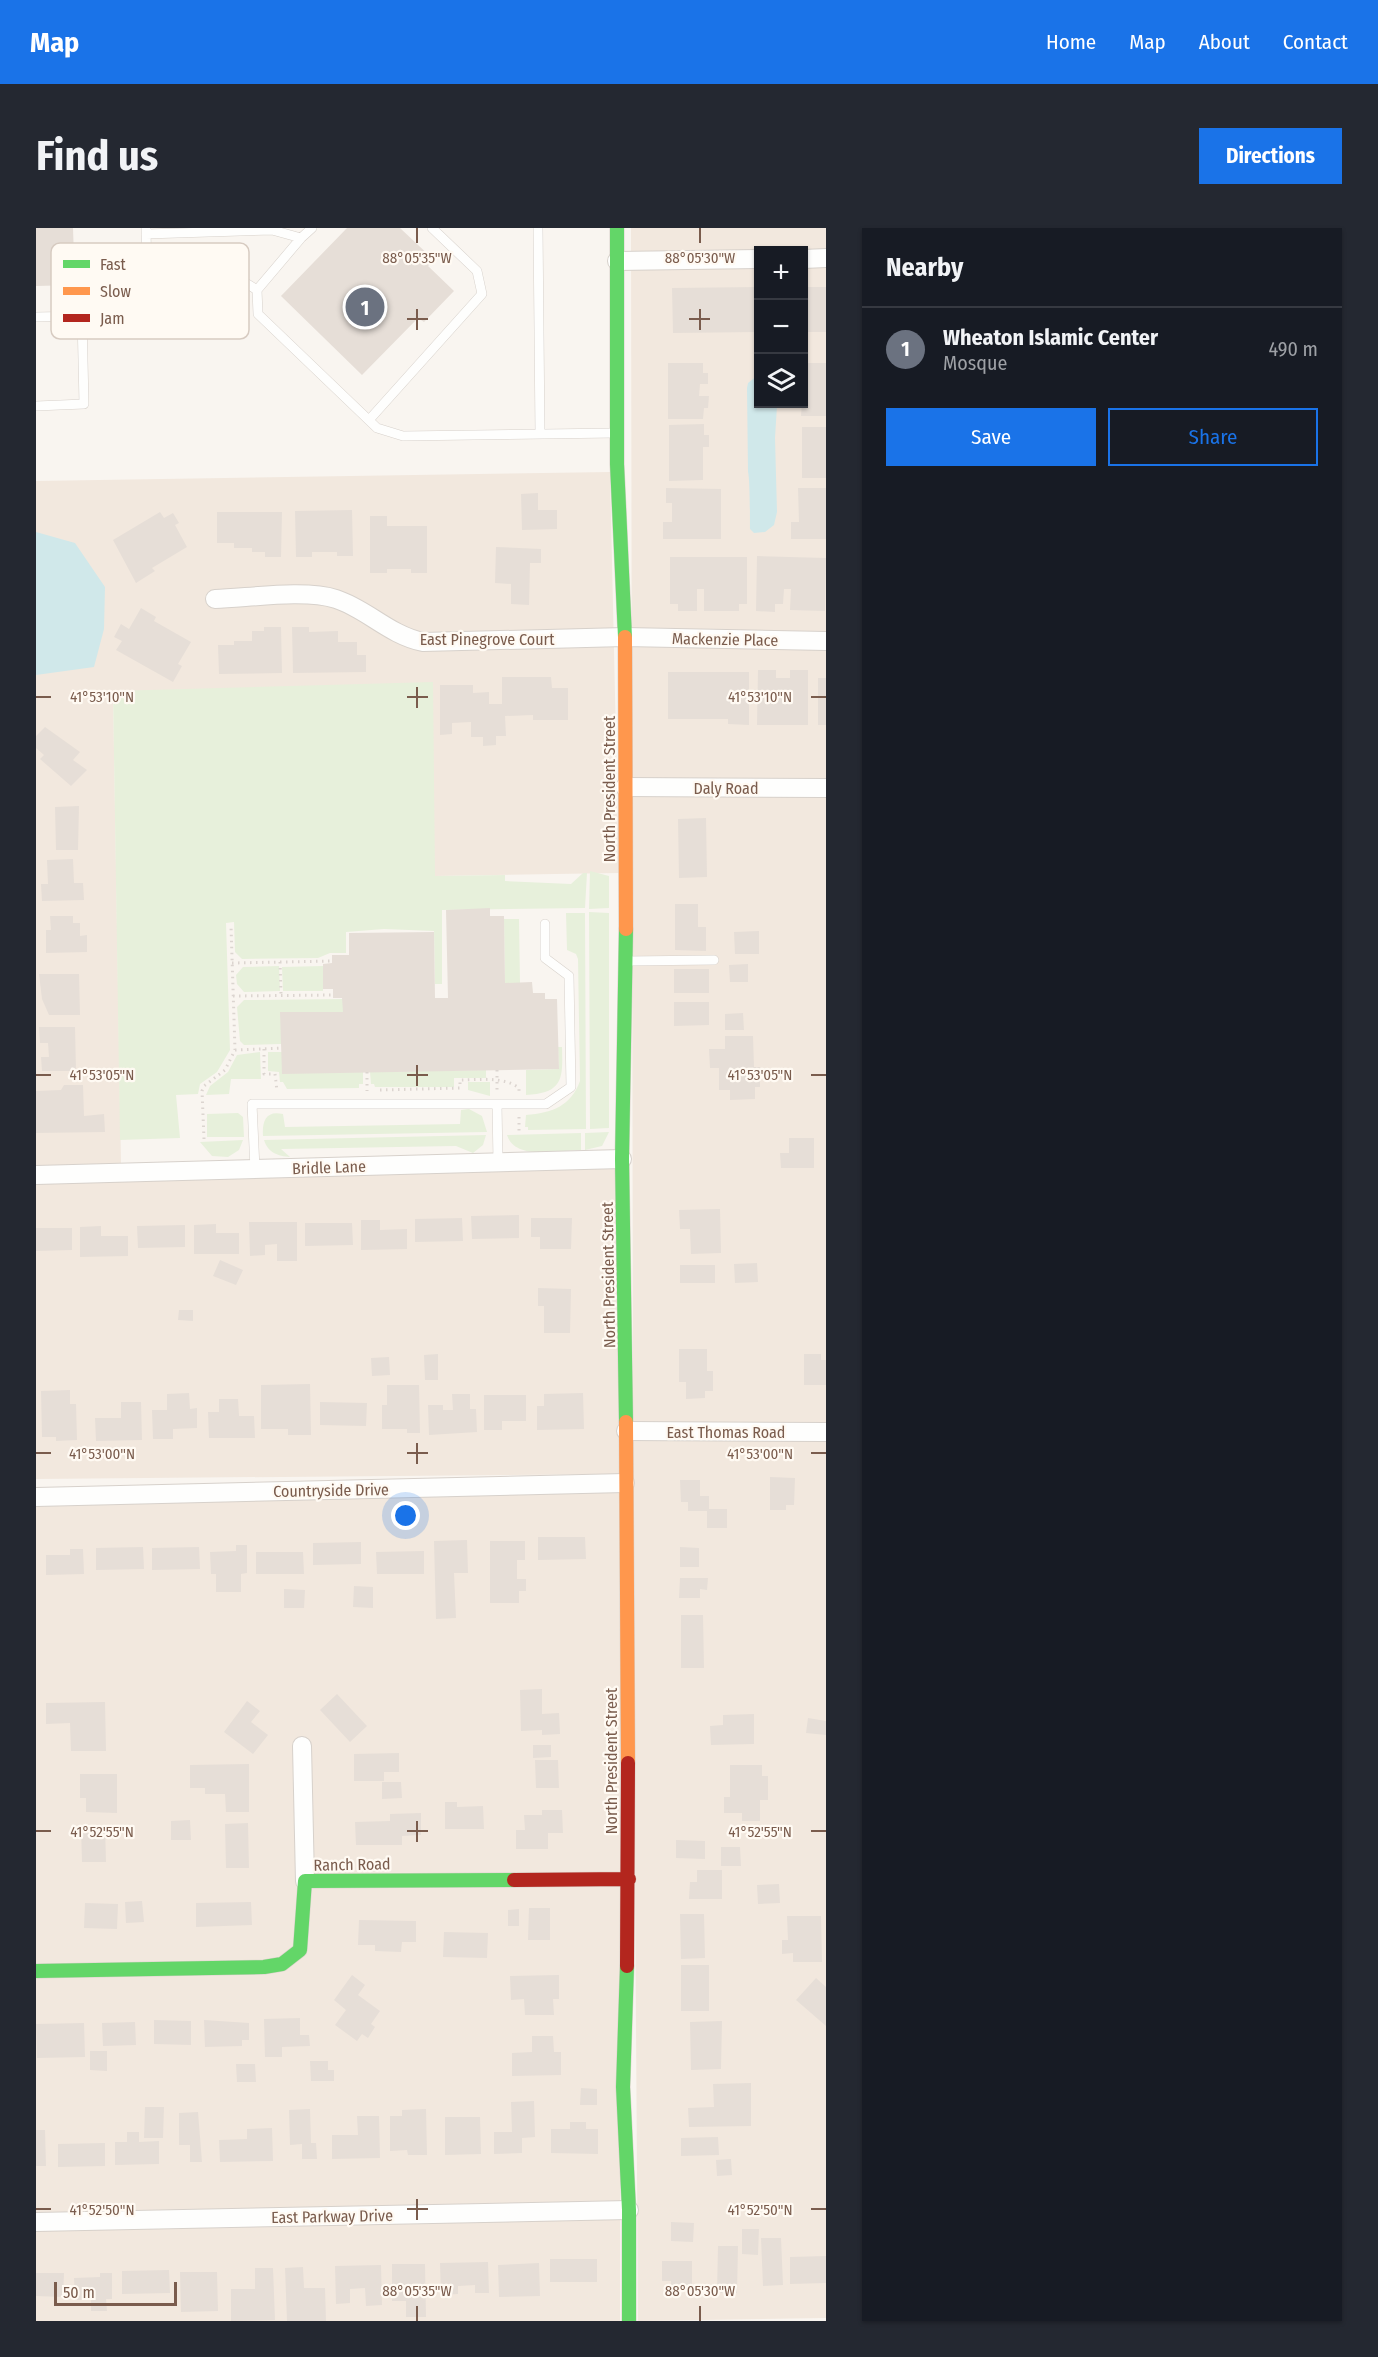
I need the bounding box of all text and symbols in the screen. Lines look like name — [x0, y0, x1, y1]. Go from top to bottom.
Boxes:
text: Map — [30, 26, 79, 59]
text: Home — [1046, 29, 1096, 55]
text: Map — [1129, 29, 1166, 55]
text: About — [1199, 29, 1250, 55]
text: Contact — [1283, 29, 1348, 55]
button: Directions — [1199, 128, 1342, 184]
text: Find us — [36, 131, 158, 181]
legend — [51, 243, 249, 339]
map controls — [754, 246, 808, 408]
button: + — [754, 246, 808, 300]
text: 88°05'35"W — [382, 249, 452, 267]
text: 88°05'30"W — [665, 249, 735, 267]
text: Nearby — [886, 252, 963, 283]
text: Fast — [100, 255, 127, 274]
text: Slow — [100, 282, 131, 301]
pin: 1 — [346, 284, 384, 329]
button: − — [754, 300, 808, 354]
text: Jam — [100, 309, 125, 328]
text: Wheaton Islamic Center — [943, 324, 1158, 351]
text: 1 — [901, 337, 910, 361]
text: 490 m — [1268, 337, 1318, 361]
text: Mosque — [943, 351, 1007, 375]
button: layers — [754, 354, 808, 408]
button: Save — [886, 408, 1096, 466]
button: Share — [1108, 408, 1318, 466]
street label: Mackenzie Place — [672, 629, 778, 650]
street label: East Pinegrove Court — [420, 630, 555, 649]
text: 41°53'10"N — [70, 688, 134, 706]
text: 41°53'10"N — [728, 688, 792, 706]
street label: North President Street — [600, 715, 619, 862]
street label: Daly Road — [694, 779, 758, 798]
text: 41°53'05"N — [70, 1066, 134, 1084]
text: 41°53'05"N — [728, 1066, 792, 1084]
street label: Bridle Lane — [292, 1157, 366, 1178]
street label: North President Street — [598, 1201, 619, 1348]
street label: East Thomas Road — [667, 1423, 785, 1442]
text: 41°53'00"N — [69, 1445, 135, 1463]
text: 41°53'00"N — [727, 1445, 793, 1463]
street label: Countryside Drive — [273, 1480, 389, 1501]
your location — [391, 1501, 420, 1530]
street label: North President Street — [602, 1687, 621, 1834]
text: 41°52'55"N — [70, 1823, 134, 1841]
text: 41°52'55"N — [728, 1823, 792, 1841]
street label: Ranch Road — [313, 1854, 391, 1875]
text: 41°52'50"N — [69, 2201, 135, 2219]
text: 41°52'50"N — [727, 2201, 793, 2219]
street label: East Parkway Drive — [271, 2206, 393, 2227]
scale bar — [54, 2279, 177, 2306]
text: 88°05'35"W — [382, 2282, 452, 2300]
text: 88°05'30"W — [665, 2282, 735, 2300]
text: 50 m — [63, 2283, 95, 2302]

